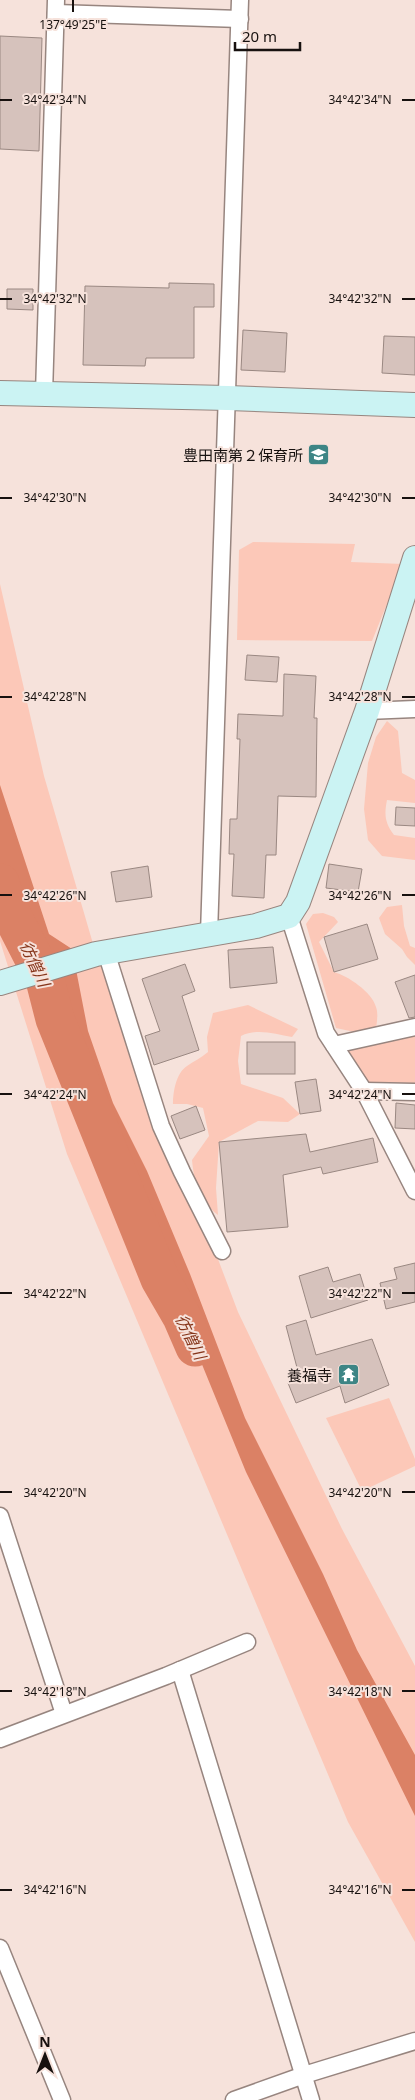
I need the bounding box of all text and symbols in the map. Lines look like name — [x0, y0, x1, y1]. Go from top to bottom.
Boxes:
text: 137°49'25"E — [39, 16, 107, 33]
scale bar — [235, 20, 300, 52]
text: 20 m — [242, 26, 277, 46]
text: 34°42'34"N — [23, 91, 87, 108]
text: 34°42'34"N — [328, 91, 392, 108]
text: 34°42'32"N — [23, 290, 87, 307]
text: 34°42'32"N — [328, 290, 392, 307]
school or university icon: 豊田南第２保育所 — [307, 443, 331, 467]
place label: 豊田南第２保育所 — [183, 445, 303, 465]
text: 34°42'30"N — [23, 489, 87, 506]
text: 34°42'30"N — [328, 489, 392, 506]
text: 34°42'28"N — [23, 688, 87, 705]
text: 34°42'28"N — [328, 688, 392, 705]
text: 34°42'26"N — [23, 887, 87, 904]
text: 34°42'26"N — [328, 887, 392, 904]
water label: 彷僧川 — [15, 938, 56, 992]
text: 34°42'24"N — [23, 1086, 87, 1103]
text: 34°42'24"N — [328, 1086, 392, 1103]
text: 34°42'22"N — [23, 1285, 87, 1302]
text: 34°42'22"N — [328, 1285, 392, 1302]
water label: 彷僧川 — [171, 1311, 212, 1365]
temple icon: 養福寺 — [336, 1363, 360, 1387]
place label: 養福寺 — [287, 1365, 332, 1385]
text: 34°42'20"N — [23, 1484, 87, 1501]
text: 34°42'20"N — [328, 1484, 392, 1501]
text: 34°42'18"N — [23, 1683, 87, 1700]
text: 34°42'18"N — [328, 1683, 392, 1700]
text: 34°42'16"N — [23, 1881, 87, 1898]
text: 34°42'16"N — [328, 1881, 392, 1898]
north arrow — [20, 2030, 70, 2080]
text: N — [39, 2032, 51, 2051]

